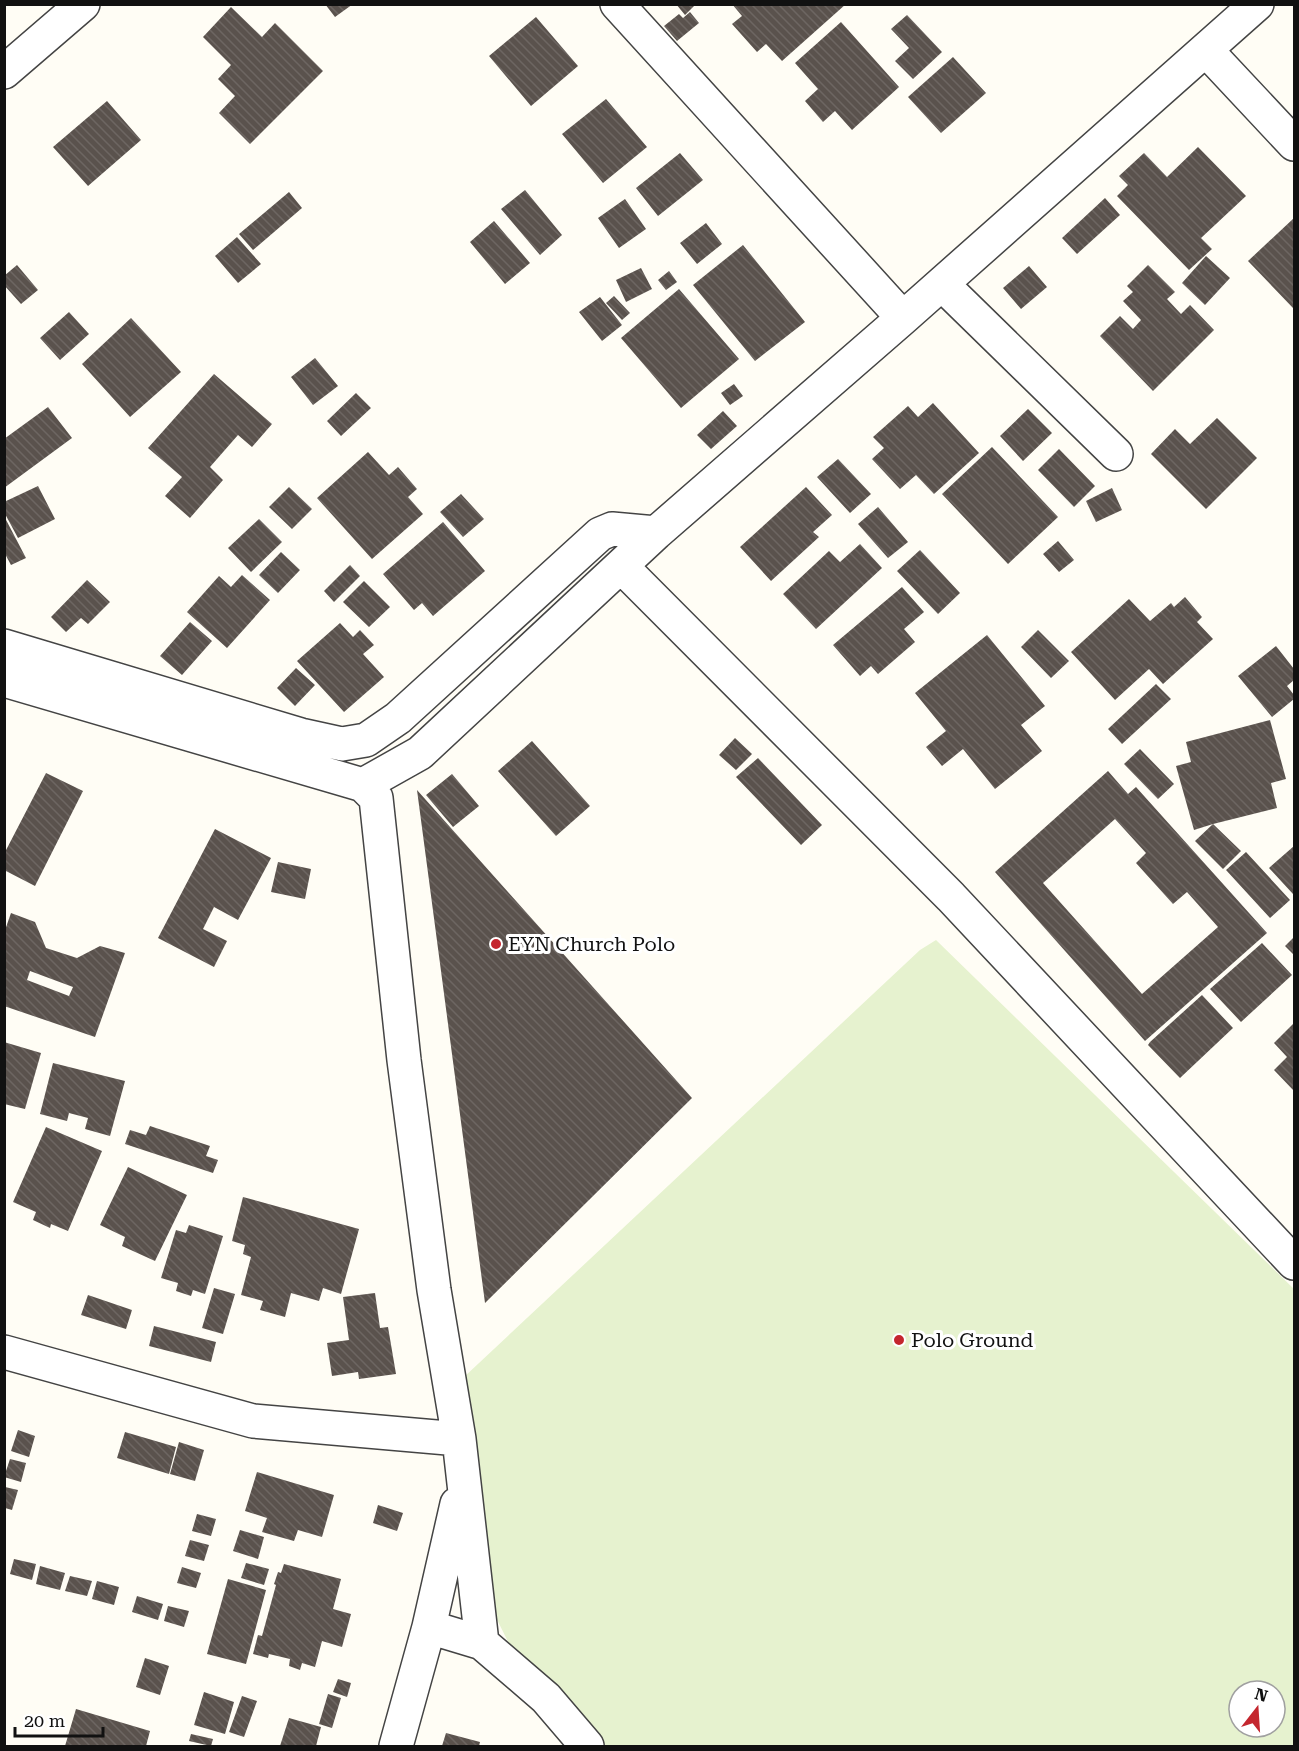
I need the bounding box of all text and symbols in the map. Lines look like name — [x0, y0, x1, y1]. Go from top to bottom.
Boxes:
place label: EYN Church Polo — [508, 932, 675, 956]
marker: EYN Church Polo — [489, 937, 503, 951]
place label: Polo Ground — [911, 1328, 1034, 1352]
marker: Polo Ground — [892, 1333, 906, 1347]
north arrow — [1227, 1679, 1287, 1739]
text: N — [1253, 1684, 1270, 1706]
scale bar — [15, 1700, 104, 1738]
text: 20 m — [24, 1710, 65, 1731]

